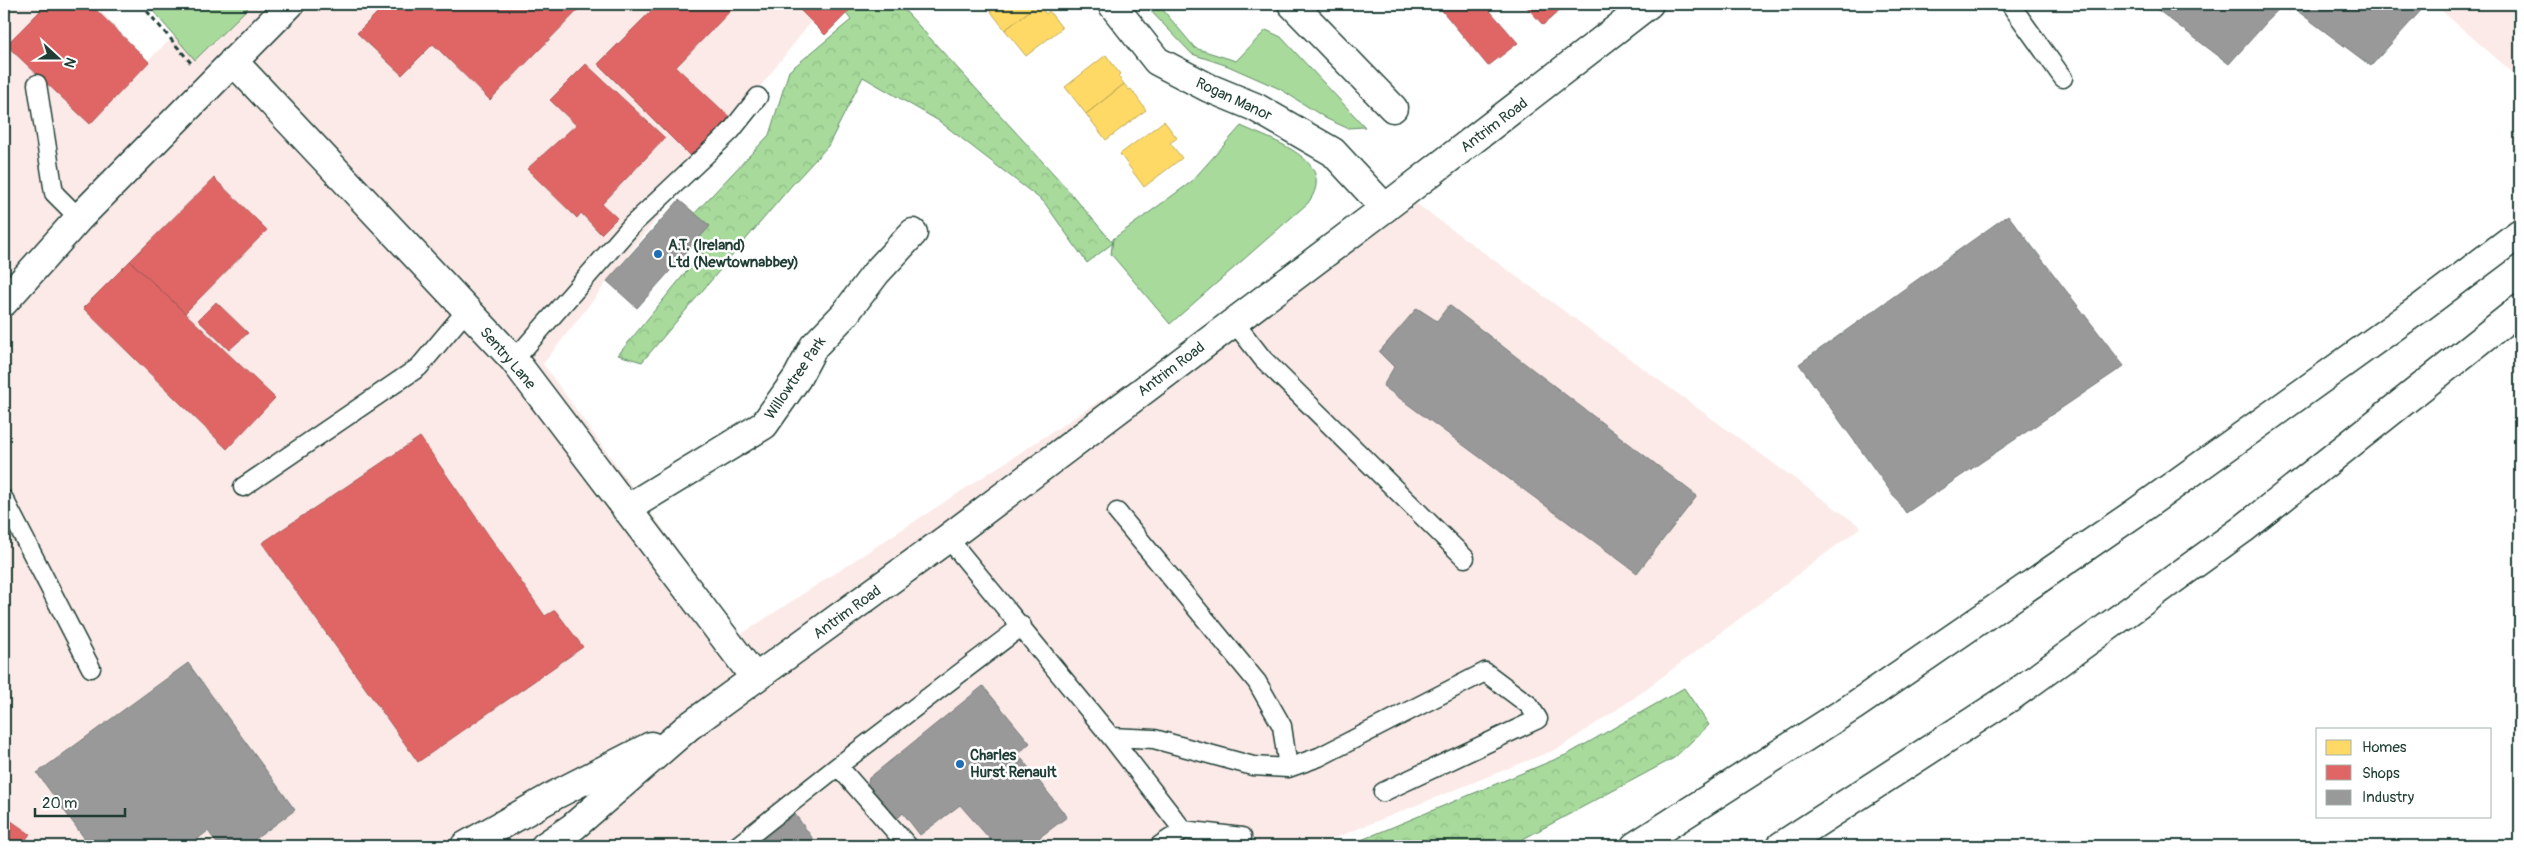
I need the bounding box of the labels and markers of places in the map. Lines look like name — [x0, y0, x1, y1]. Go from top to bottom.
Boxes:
place label: A.T. (Ireland) Ltd (Newtownabbey) — [668, 236, 799, 272]
marker: A.T. (Ireland) Ltd (Newtownabbey) — [652, 248, 664, 260]
place label: Charles Hurst Renault — [970, 746, 1057, 782]
marker: Charles Hurst Renault — [954, 758, 966, 770]

